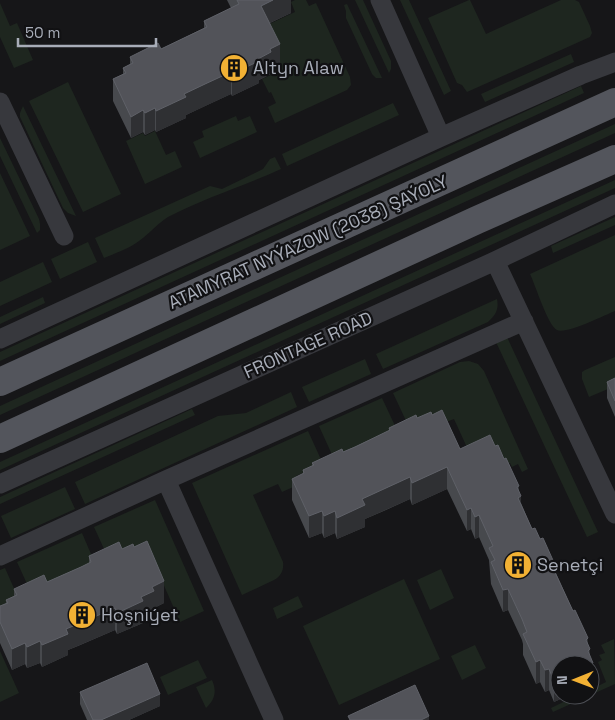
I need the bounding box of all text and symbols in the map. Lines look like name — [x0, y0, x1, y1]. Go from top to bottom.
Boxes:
scale bar — [18, 15, 155, 47]
text: 50 m — [25, 23, 60, 42]
building icon: Altyn Alaw — [219, 53, 249, 83]
place label: Altyn Alaw — [253, 56, 344, 79]
street label: ATAMYRAT NYÝAZOW (2038) ŞAÝOLY — [164, 169, 451, 314]
street label: FRONTAGE ROAD — [240, 306, 376, 383]
building icon: Senetçi — [503, 550, 533, 580]
place label: Senetçi — [537, 553, 603, 576]
building icon: Hoşniýet — [67, 600, 97, 630]
place label: Hoşniýet — [101, 603, 178, 626]
north arrow — [550, 655, 600, 705]
text: N — [553, 675, 571, 685]

